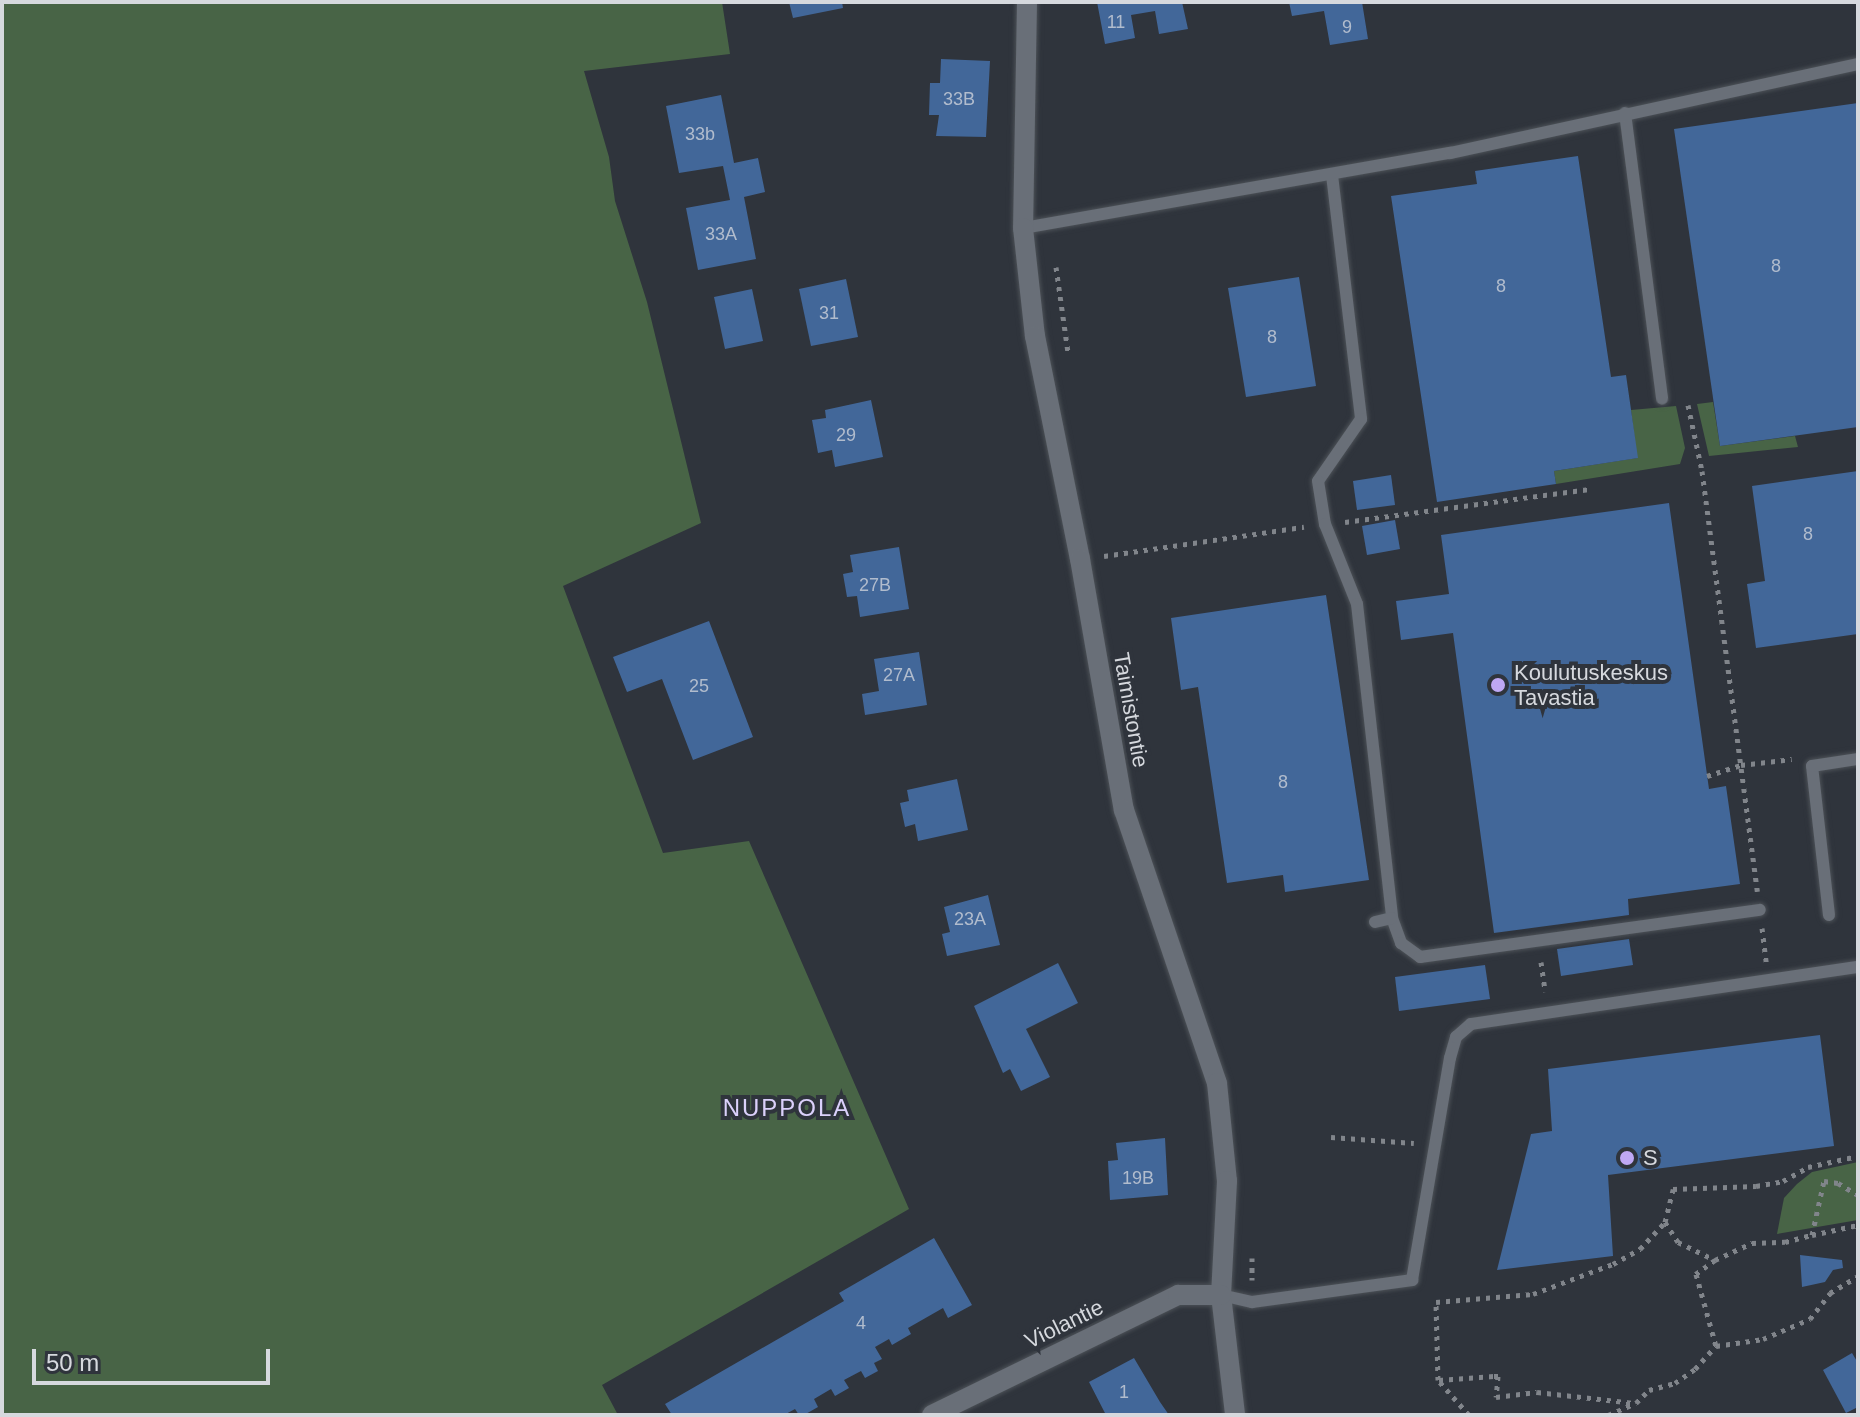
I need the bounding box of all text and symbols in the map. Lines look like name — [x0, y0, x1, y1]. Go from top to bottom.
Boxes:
house number: 11 — [1107, 11, 1125, 33]
house number: 9 — [1342, 16, 1352, 38]
house number: 33B — [943, 88, 975, 110]
house number: 33b — [685, 123, 715, 145]
house number: 33A — [705, 223, 737, 245]
house number: 8 — [1771, 255, 1781, 277]
house number: 8 — [1496, 275, 1506, 297]
house number: 31 — [819, 302, 839, 324]
house number: 8 — [1267, 326, 1277, 348]
house number: 29 — [836, 424, 856, 446]
house number: 8 — [1803, 523, 1813, 545]
house number: 27B — [859, 574, 891, 596]
street label: Taimistontie — [1108, 651, 1154, 769]
place label: Koulutuskeskus Tavastia — [1514, 659, 1668, 710]
house number: 27A — [883, 664, 915, 686]
house number: 25 — [689, 675, 709, 697]
marker: Koulutuskeskus Tavastia — [1489, 676, 1507, 694]
house number: 8 — [1278, 771, 1288, 793]
house number: 23A — [954, 908, 986, 930]
district label: NUPPOLA — [723, 1094, 851, 1122]
place label: S — [1643, 1145, 1658, 1171]
marker: S — [1618, 1149, 1636, 1167]
house number: 19B — [1122, 1167, 1154, 1189]
street label: Violantie — [1020, 1294, 1108, 1354]
house number: 4 — [856, 1312, 866, 1334]
scale bar — [36, 1333, 274, 1383]
text: 50 m — [46, 1349, 99, 1376]
house number: 1 — [1119, 1381, 1129, 1403]

